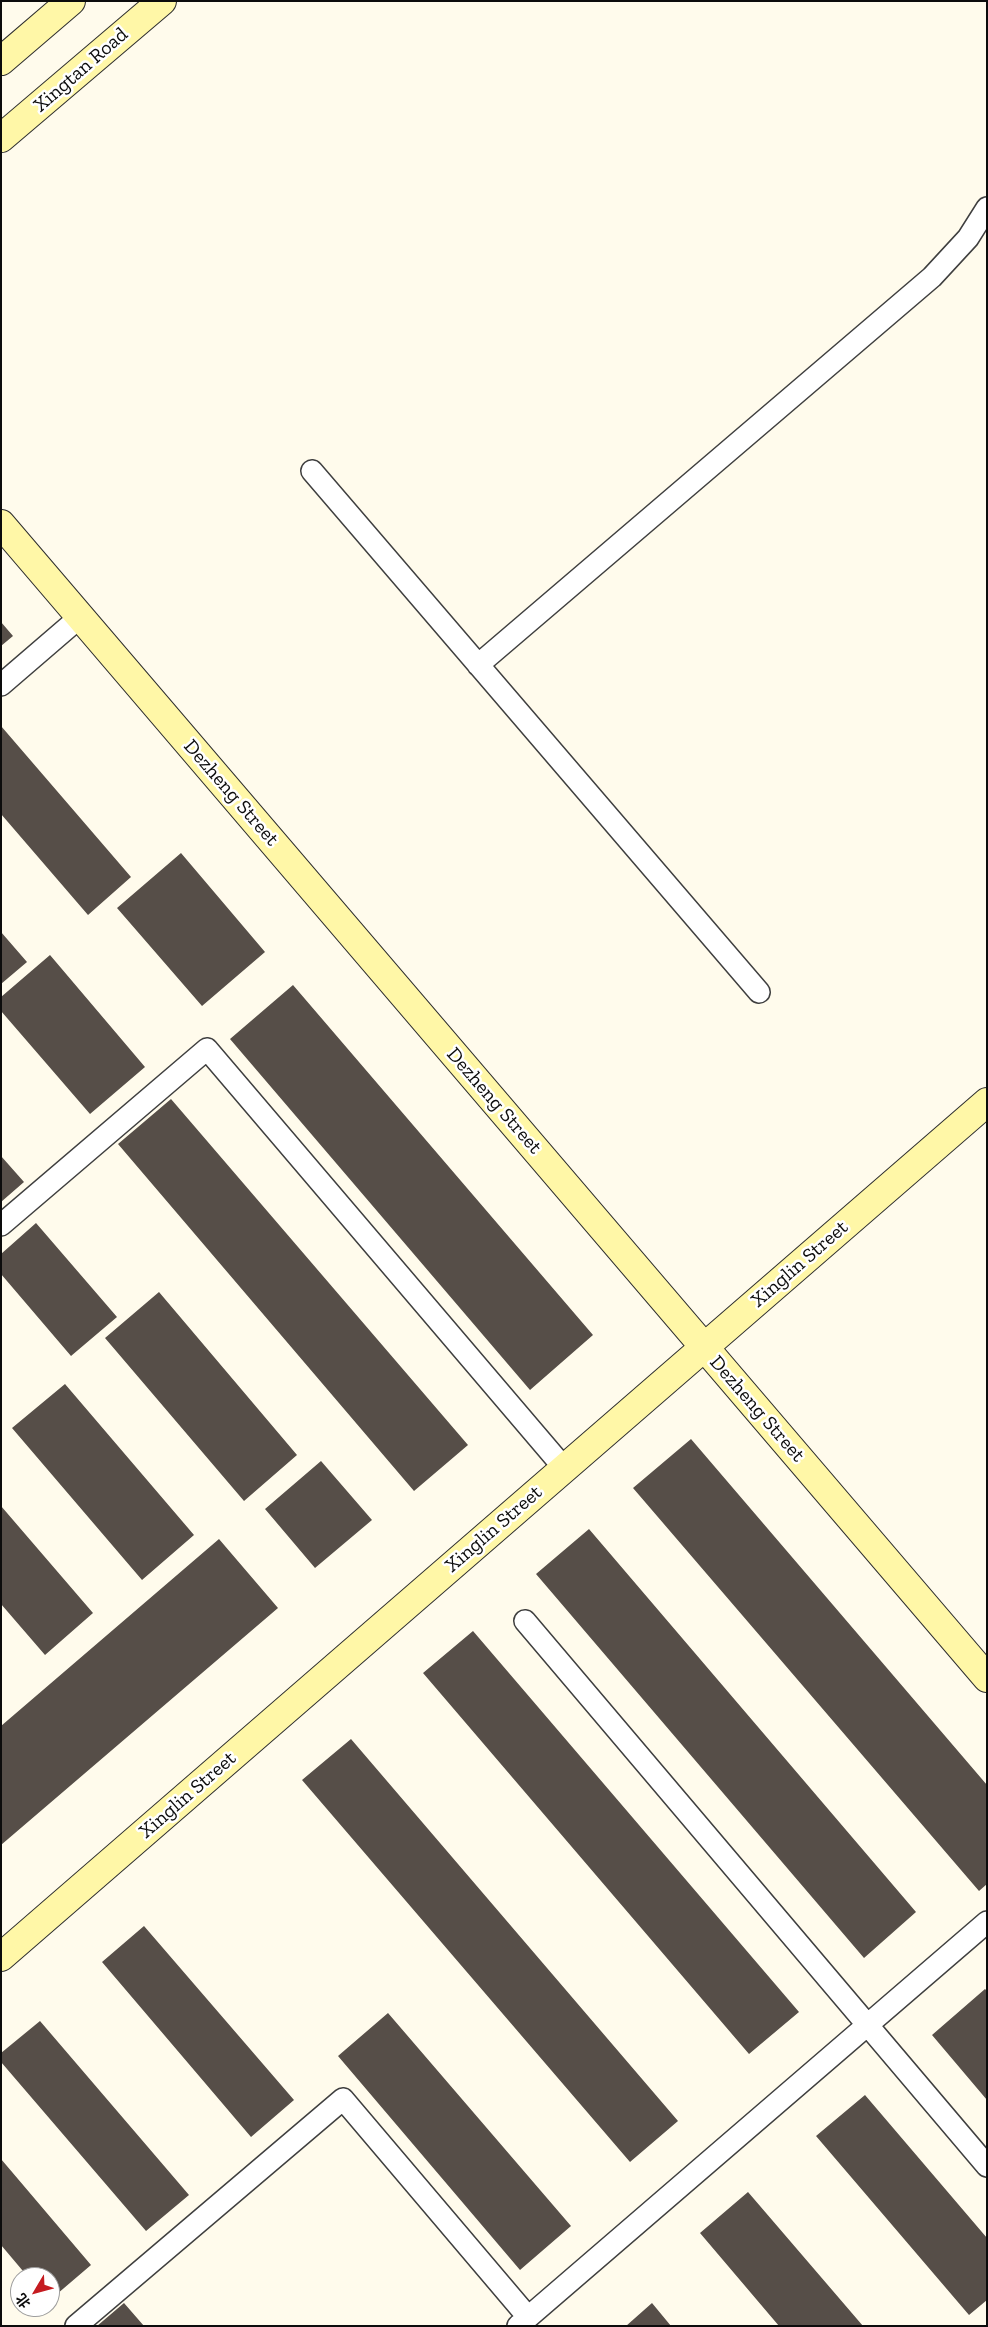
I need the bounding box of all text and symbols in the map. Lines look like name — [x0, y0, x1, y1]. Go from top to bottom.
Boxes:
street label: Xingtan Road — [29, 23, 133, 117]
street label: Dezheng Street — [178, 735, 284, 851]
street label: Dezheng Street — [441, 1043, 547, 1159]
street label: Xinglin Street — [747, 1215, 853, 1313]
street label: Dezheng Street — [704, 1351, 810, 1467]
street label: Xinglin Street — [441, 1480, 547, 1578]
street label: Xinglin Street — [135, 1746, 241, 1844]
north arrow — [10, 2267, 60, 2317]
text: 北 — [12, 2290, 34, 2311]

